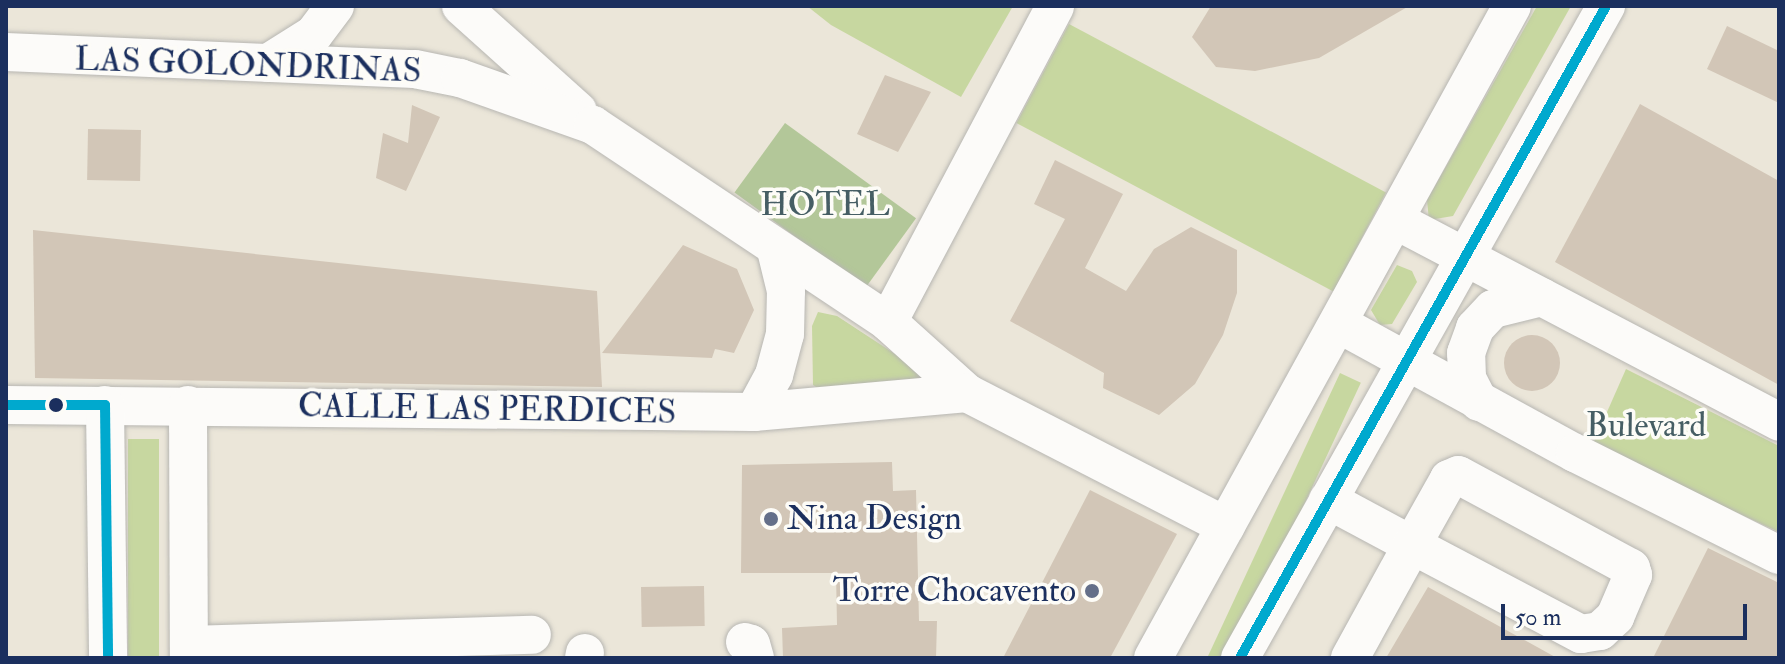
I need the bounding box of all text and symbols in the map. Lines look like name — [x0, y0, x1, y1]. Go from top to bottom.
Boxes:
street label: LAS GOLONDRINAS — [74, 39, 422, 91]
park label: HOTEL — [760, 185, 890, 225]
street label: CALLE LAS PERDICES — [298, 385, 676, 433]
unlabelled marker — [48, 397, 64, 413]
park label: Bulevard — [1586, 406, 1706, 446]
place label: Nina Design — [787, 499, 962, 539]
marker: Nina Design — [762, 510, 780, 528]
place label: Torre Chocavento — [833, 571, 1076, 611]
marker: Torre Chocavento — [1083, 582, 1101, 600]
scale bar — [1505, 588, 1751, 638]
text: 50 m — [1515, 602, 1561, 633]

